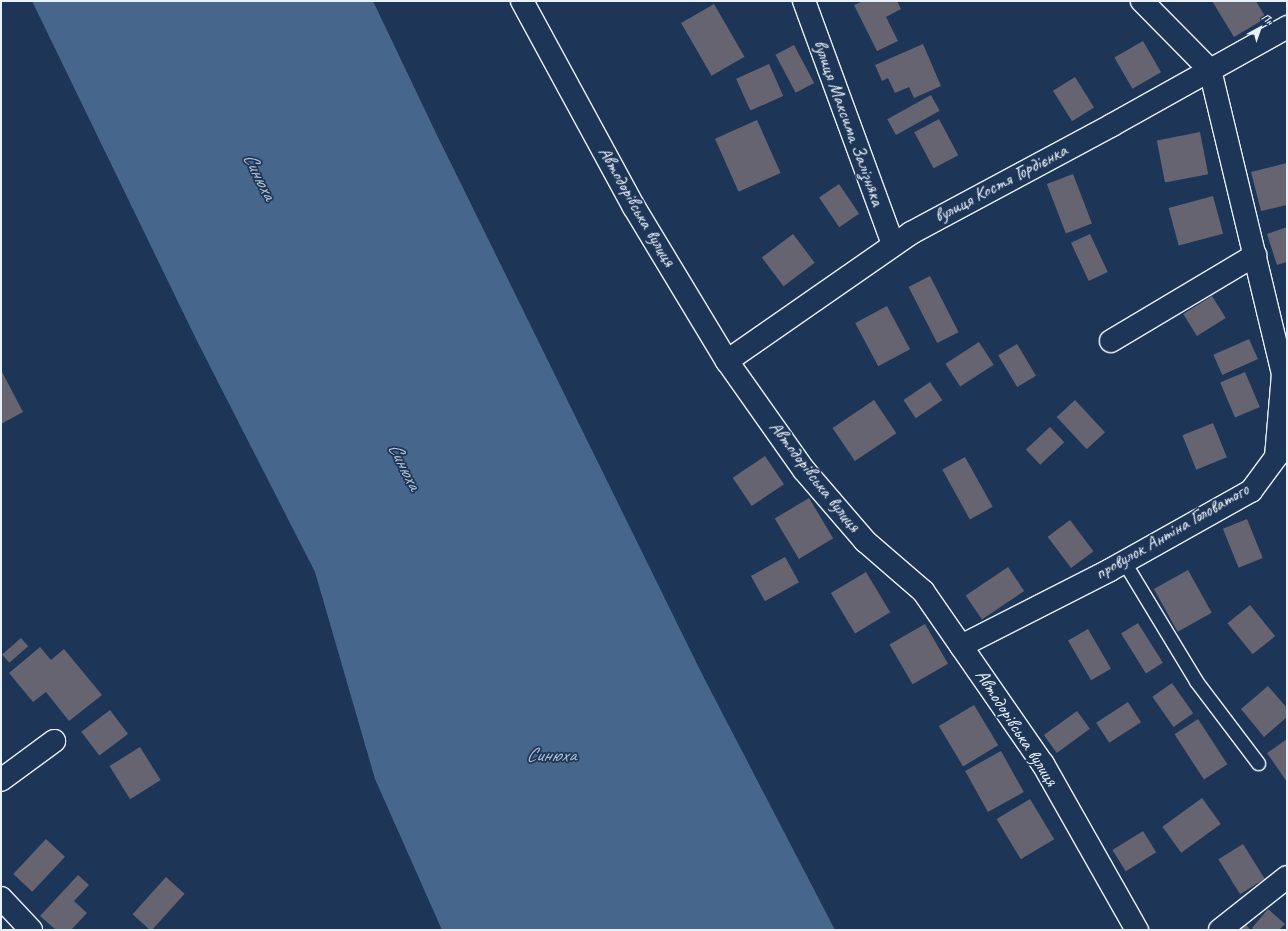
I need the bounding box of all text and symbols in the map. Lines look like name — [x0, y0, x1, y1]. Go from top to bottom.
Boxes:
north arrow — [1240, 8, 1280, 48]
text: Пн — [1259, 10, 1277, 28]
street label: вулиця Максима Залізняка — [807, 37, 889, 209]
street label: вулиця Костя Гордієнка — [931, 140, 1071, 228]
street label: Автодорівська вулиця — [592, 143, 680, 271]
water label: Синюха — [238, 148, 282, 204]
street label: Автодорівська вулиця — [763, 417, 865, 537]
water label: Синюха — [383, 438, 427, 494]
street label: провулок Антіна Головатого — [1089, 478, 1255, 586]
street label: Автодорівська вулиця — [969, 665, 1063, 791]
water label: Синюха — [526, 742, 576, 766]

